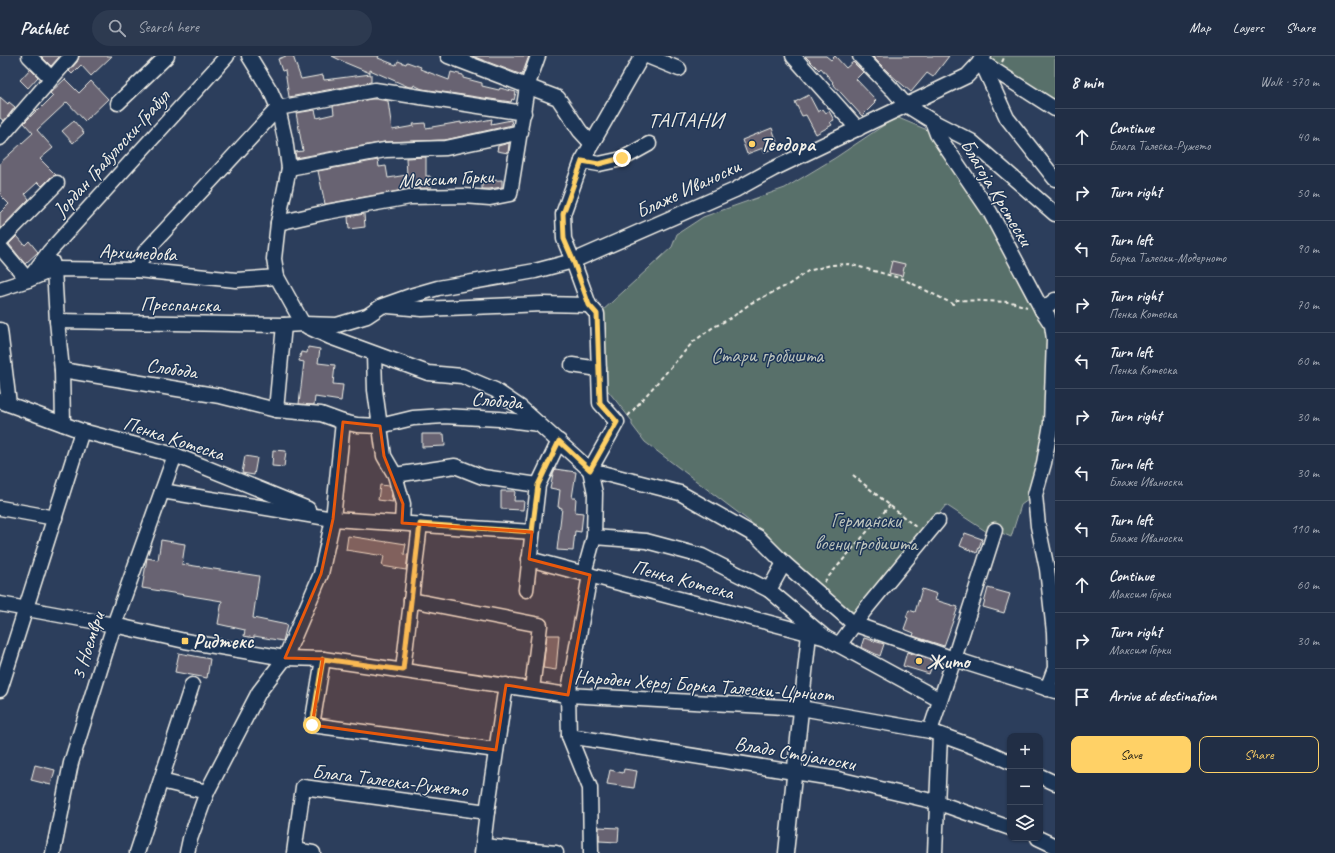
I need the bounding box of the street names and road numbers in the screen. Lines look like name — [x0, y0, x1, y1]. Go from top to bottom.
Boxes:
street label: Јордан Грабулоски-Грабул — [47, 83, 176, 223]
street label: Благоја Крстески — [955, 134, 1039, 252]
street label: Блаже Иваноски — [632, 153, 746, 224]
street label: Максим Горки — [398, 163, 496, 193]
street label: Архимедова — [99, 238, 179, 267]
street label: Преспанска — [140, 291, 222, 318]
street label: Слобода — [145, 352, 201, 385]
street label: Слобода — [471, 386, 525, 415]
street label: Пенка Котеска — [121, 411, 229, 467]
street label: Пенка Котеска — [629, 554, 738, 606]
street label: 3 Ноември — [65, 607, 111, 683]
street label: Народен Херој Борка Талески-Црниот — [573, 664, 835, 707]
street label: Владо Стојаноски — [733, 731, 859, 777]
street label: Блага Талеска-Ружето — [311, 759, 470, 803]

